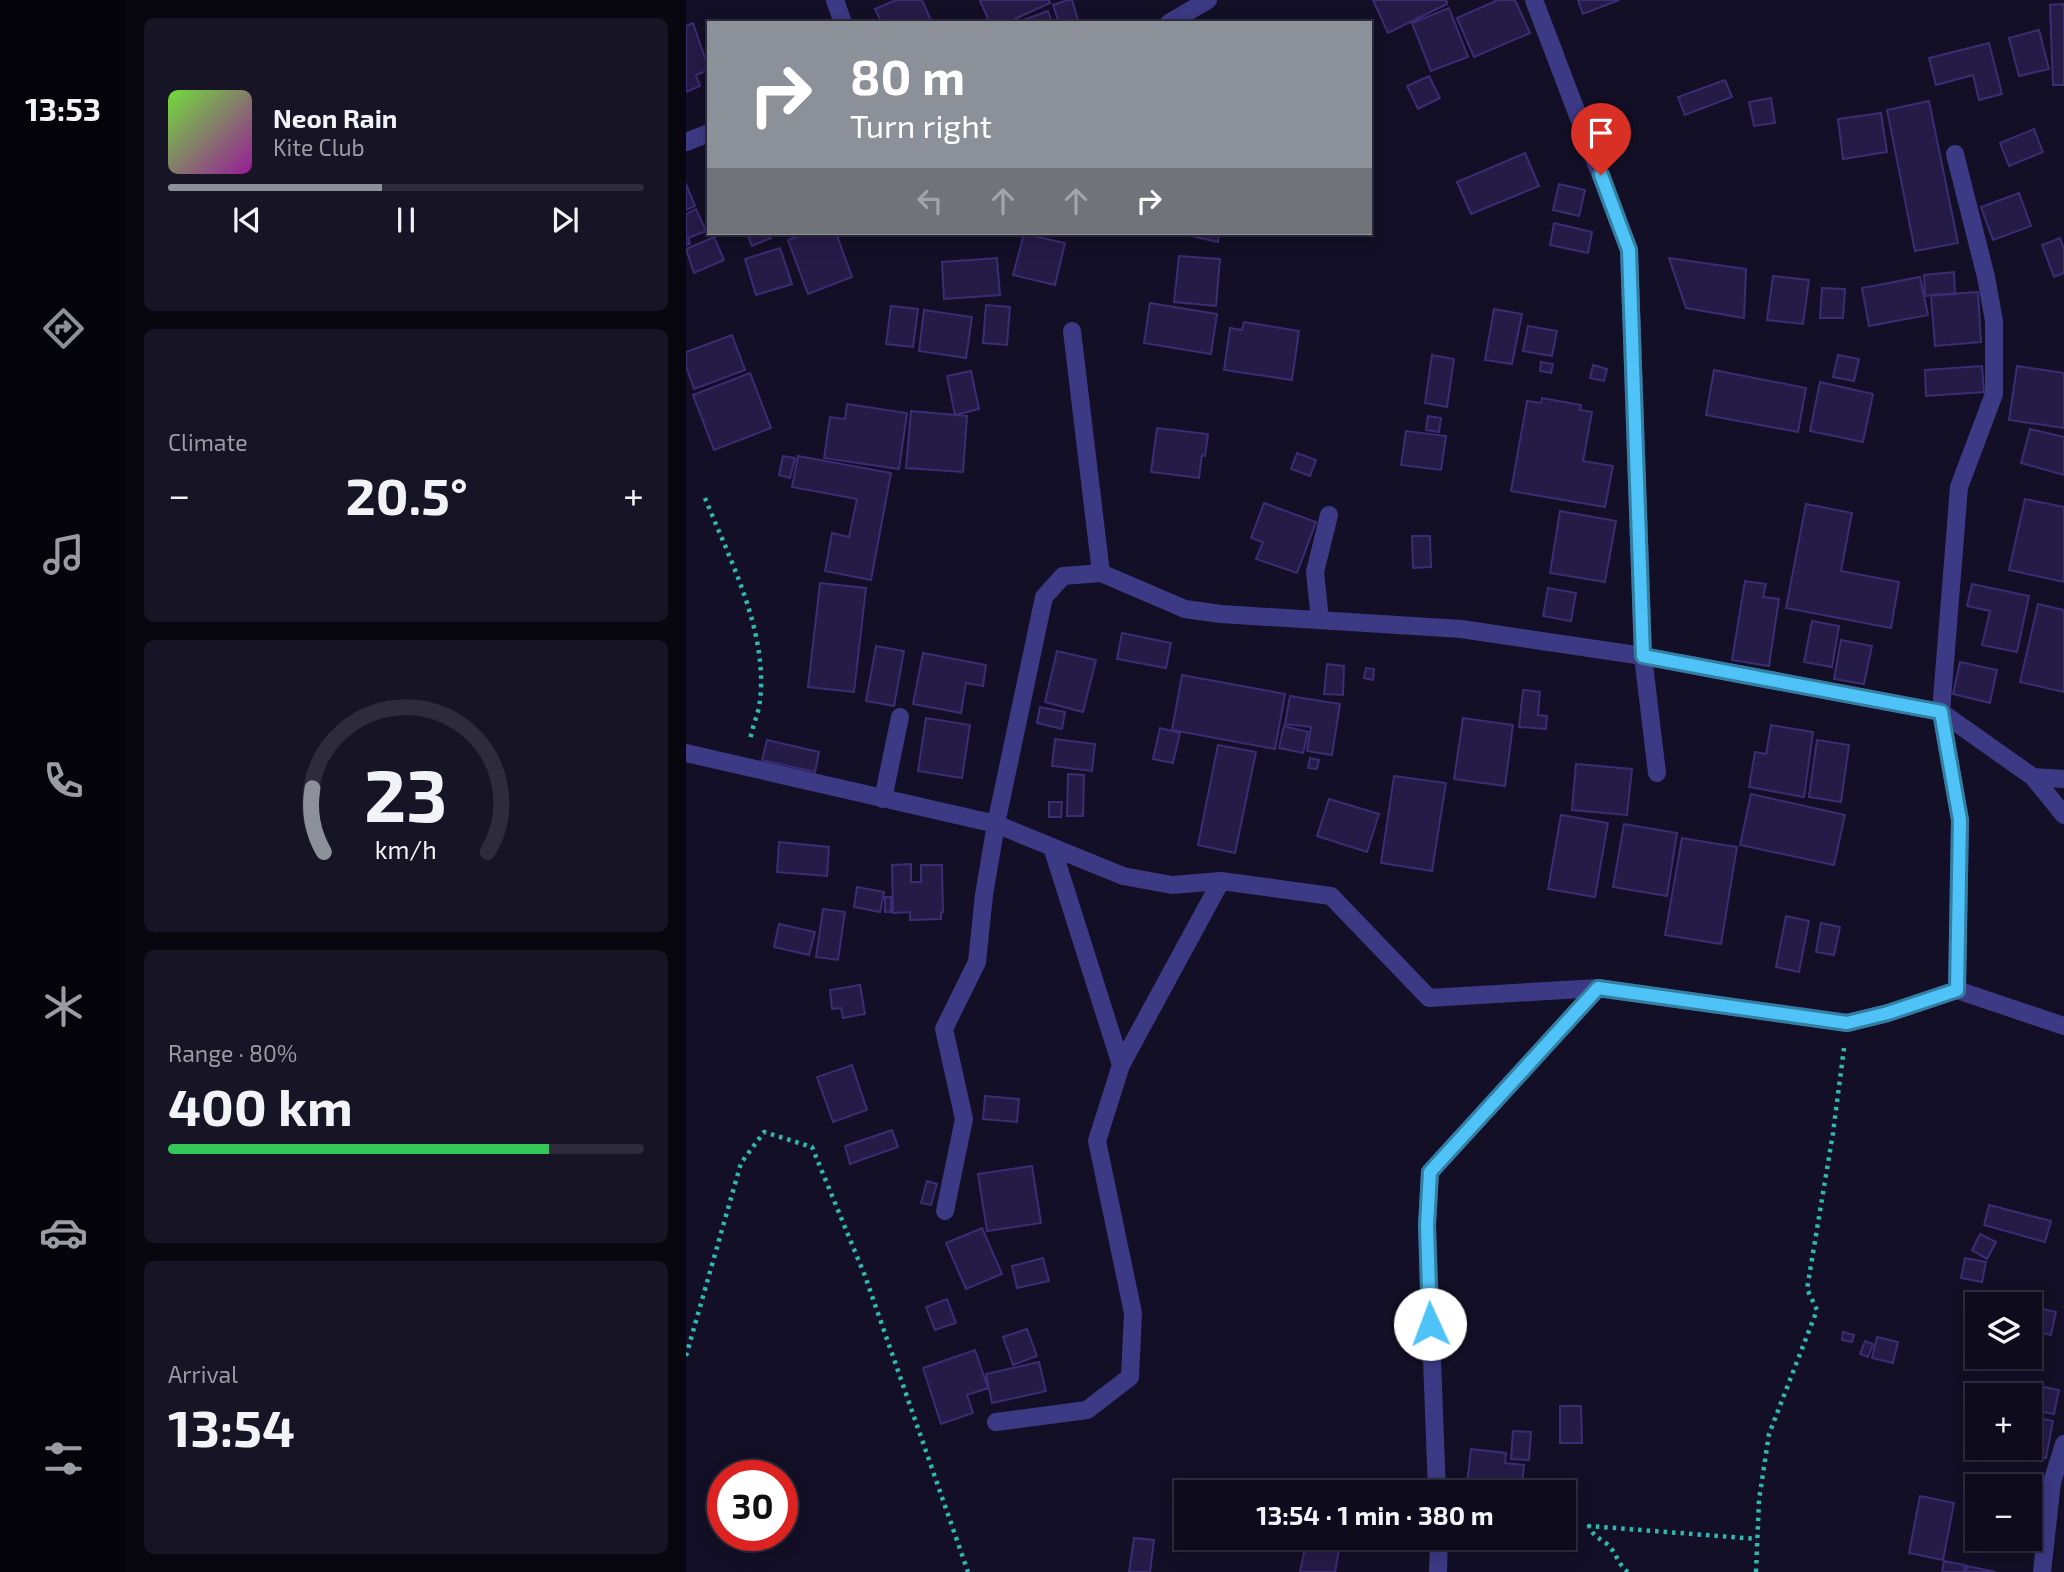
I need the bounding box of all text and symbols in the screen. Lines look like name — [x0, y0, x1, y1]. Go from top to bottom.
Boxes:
text: 80 m — [850, 46, 965, 105]
icon: right — [735, 49, 826, 140]
text: 13:53 — [25, 89, 101, 127]
text: Neon Rain — [273, 102, 397, 133]
pin — [1571, 103, 1631, 175]
text: Turn right — [850, 106, 992, 144]
icon: arrive — [1582, 114, 1620, 152]
text: Kite Club — [273, 133, 365, 161]
icon: left — [911, 182, 949, 220]
icon: ahead — [984, 182, 1022, 220]
icon: ahead — [1057, 182, 1095, 220]
icon: right — [1130, 182, 1168, 220]
icon: previous — [228, 201, 266, 239]
icon: pause — [387, 201, 425, 239]
icon: next — [546, 201, 584, 239]
icon: directions — [39, 304, 88, 353]
text: Climate — [168, 428, 248, 456]
text: 20.5° — [345, 463, 468, 525]
text: − — [168, 471, 190, 517]
text: + — [623, 471, 644, 517]
icon: music — [39, 530, 88, 579]
text: 23 — [364, 749, 448, 837]
icon: phone — [39, 756, 88, 805]
text: km/h — [375, 834, 437, 864]
icon: climate — [39, 982, 88, 1031]
text: Range · 80% — [168, 1039, 297, 1067]
text: 400 km — [168, 1074, 353, 1136]
icon: car — [39, 1208, 88, 1257]
position arrow — [1393, 1287, 1467, 1361]
map controls — [1965, 1292, 2042, 1551]
button: layers — [1965, 1292, 2042, 1369]
text: Arrival — [168, 1360, 238, 1388]
button: + — [1965, 1383, 2042, 1460]
text: 13:54 — [168, 1395, 295, 1457]
icon: filters — [39, 1434, 88, 1483]
speed limit sign: 30 — [707, 1460, 798, 1551]
button: − — [1965, 1474, 2042, 1551]
text: 13:54 · 1 min · 380 m — [1256, 1499, 1494, 1530]

